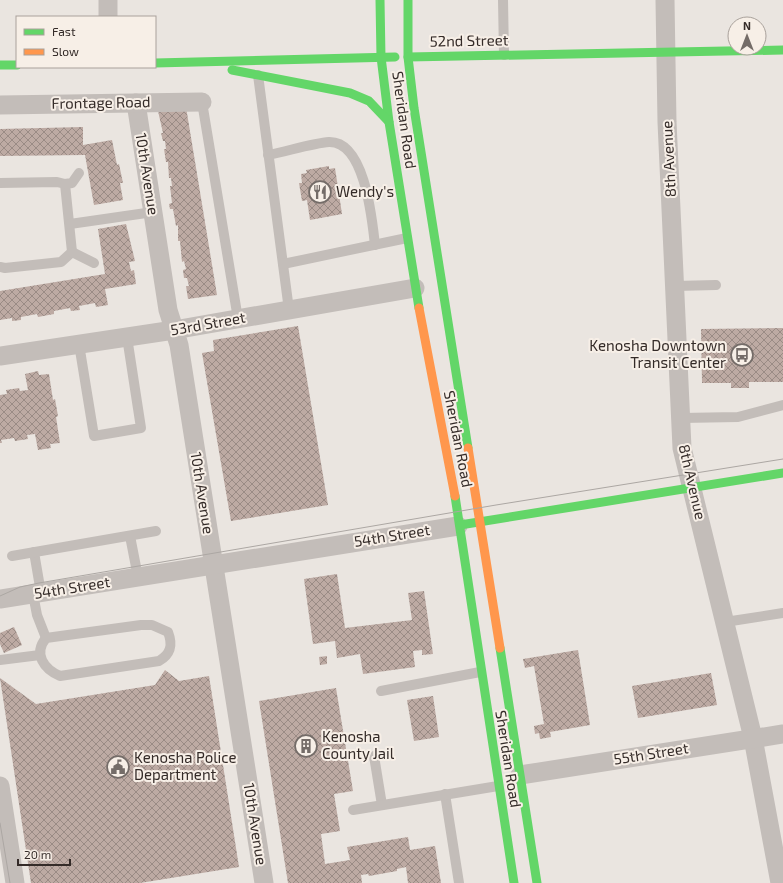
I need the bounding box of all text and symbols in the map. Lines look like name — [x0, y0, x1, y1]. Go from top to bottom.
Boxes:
legend — [16, 16, 156, 68]
north arrow — [727, 16, 767, 56]
text: N — [743, 19, 751, 32]
text: Fast — [52, 24, 76, 38]
street label: 52nd Street — [429, 30, 509, 50]
text: Slow — [52, 44, 79, 58]
street label: Sheridan Road — [389, 70, 421, 170]
street label: Frontage Road — [51, 92, 151, 112]
street label: 8th Avenue — [657, 120, 679, 198]
street label: 10th Avenue — [133, 132, 163, 216]
restaurant icon: Wendy's — [307, 179, 333, 205]
place label: Wendy's — [336, 182, 394, 200]
street label: 53rd Street — [169, 308, 247, 338]
place label: Kenosha Downtown Transit Center — [589, 336, 726, 371]
bus stop icon: Kenosha Downtown Transit Center — [729, 342, 755, 368]
street label: Sheridan Road — [441, 389, 477, 489]
street label: 8th Avenue — [676, 442, 710, 521]
street label: 10th Avenue — [188, 451, 218, 535]
street label: 54th Street — [353, 520, 431, 550]
street label: 54th Street — [33, 572, 111, 602]
street label: Sheridan Road — [492, 709, 526, 809]
place label: Kenosha County Jail — [322, 727, 395, 762]
building icon: Kenosha County Jail — [293, 733, 319, 759]
street label: 55th Street — [612, 738, 690, 768]
place label: Kenosha Police Department — [134, 748, 237, 783]
public building icon: Kenosha Police Department — [105, 754, 131, 780]
street label: 10th Avenue — [241, 782, 271, 866]
scale bar — [18, 841, 70, 867]
text: 20 m — [24, 847, 51, 861]

